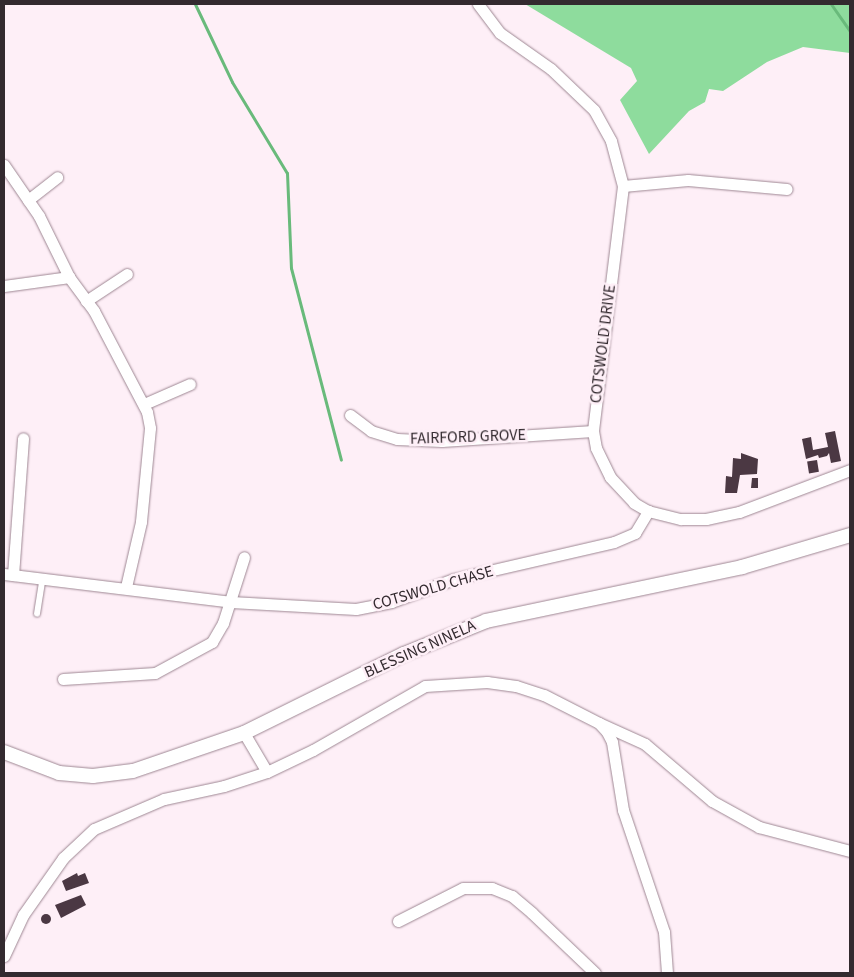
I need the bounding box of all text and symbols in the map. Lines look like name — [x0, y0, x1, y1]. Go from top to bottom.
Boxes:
street label: COTSWOLD DRIVE — [586, 284, 620, 404]
street label: FAIRFORD GROVE — [410, 425, 526, 449]
street label: COTSWOLD CHASE — [370, 562, 496, 614]
street label: BLESSING NINELA — [361, 616, 479, 682]

